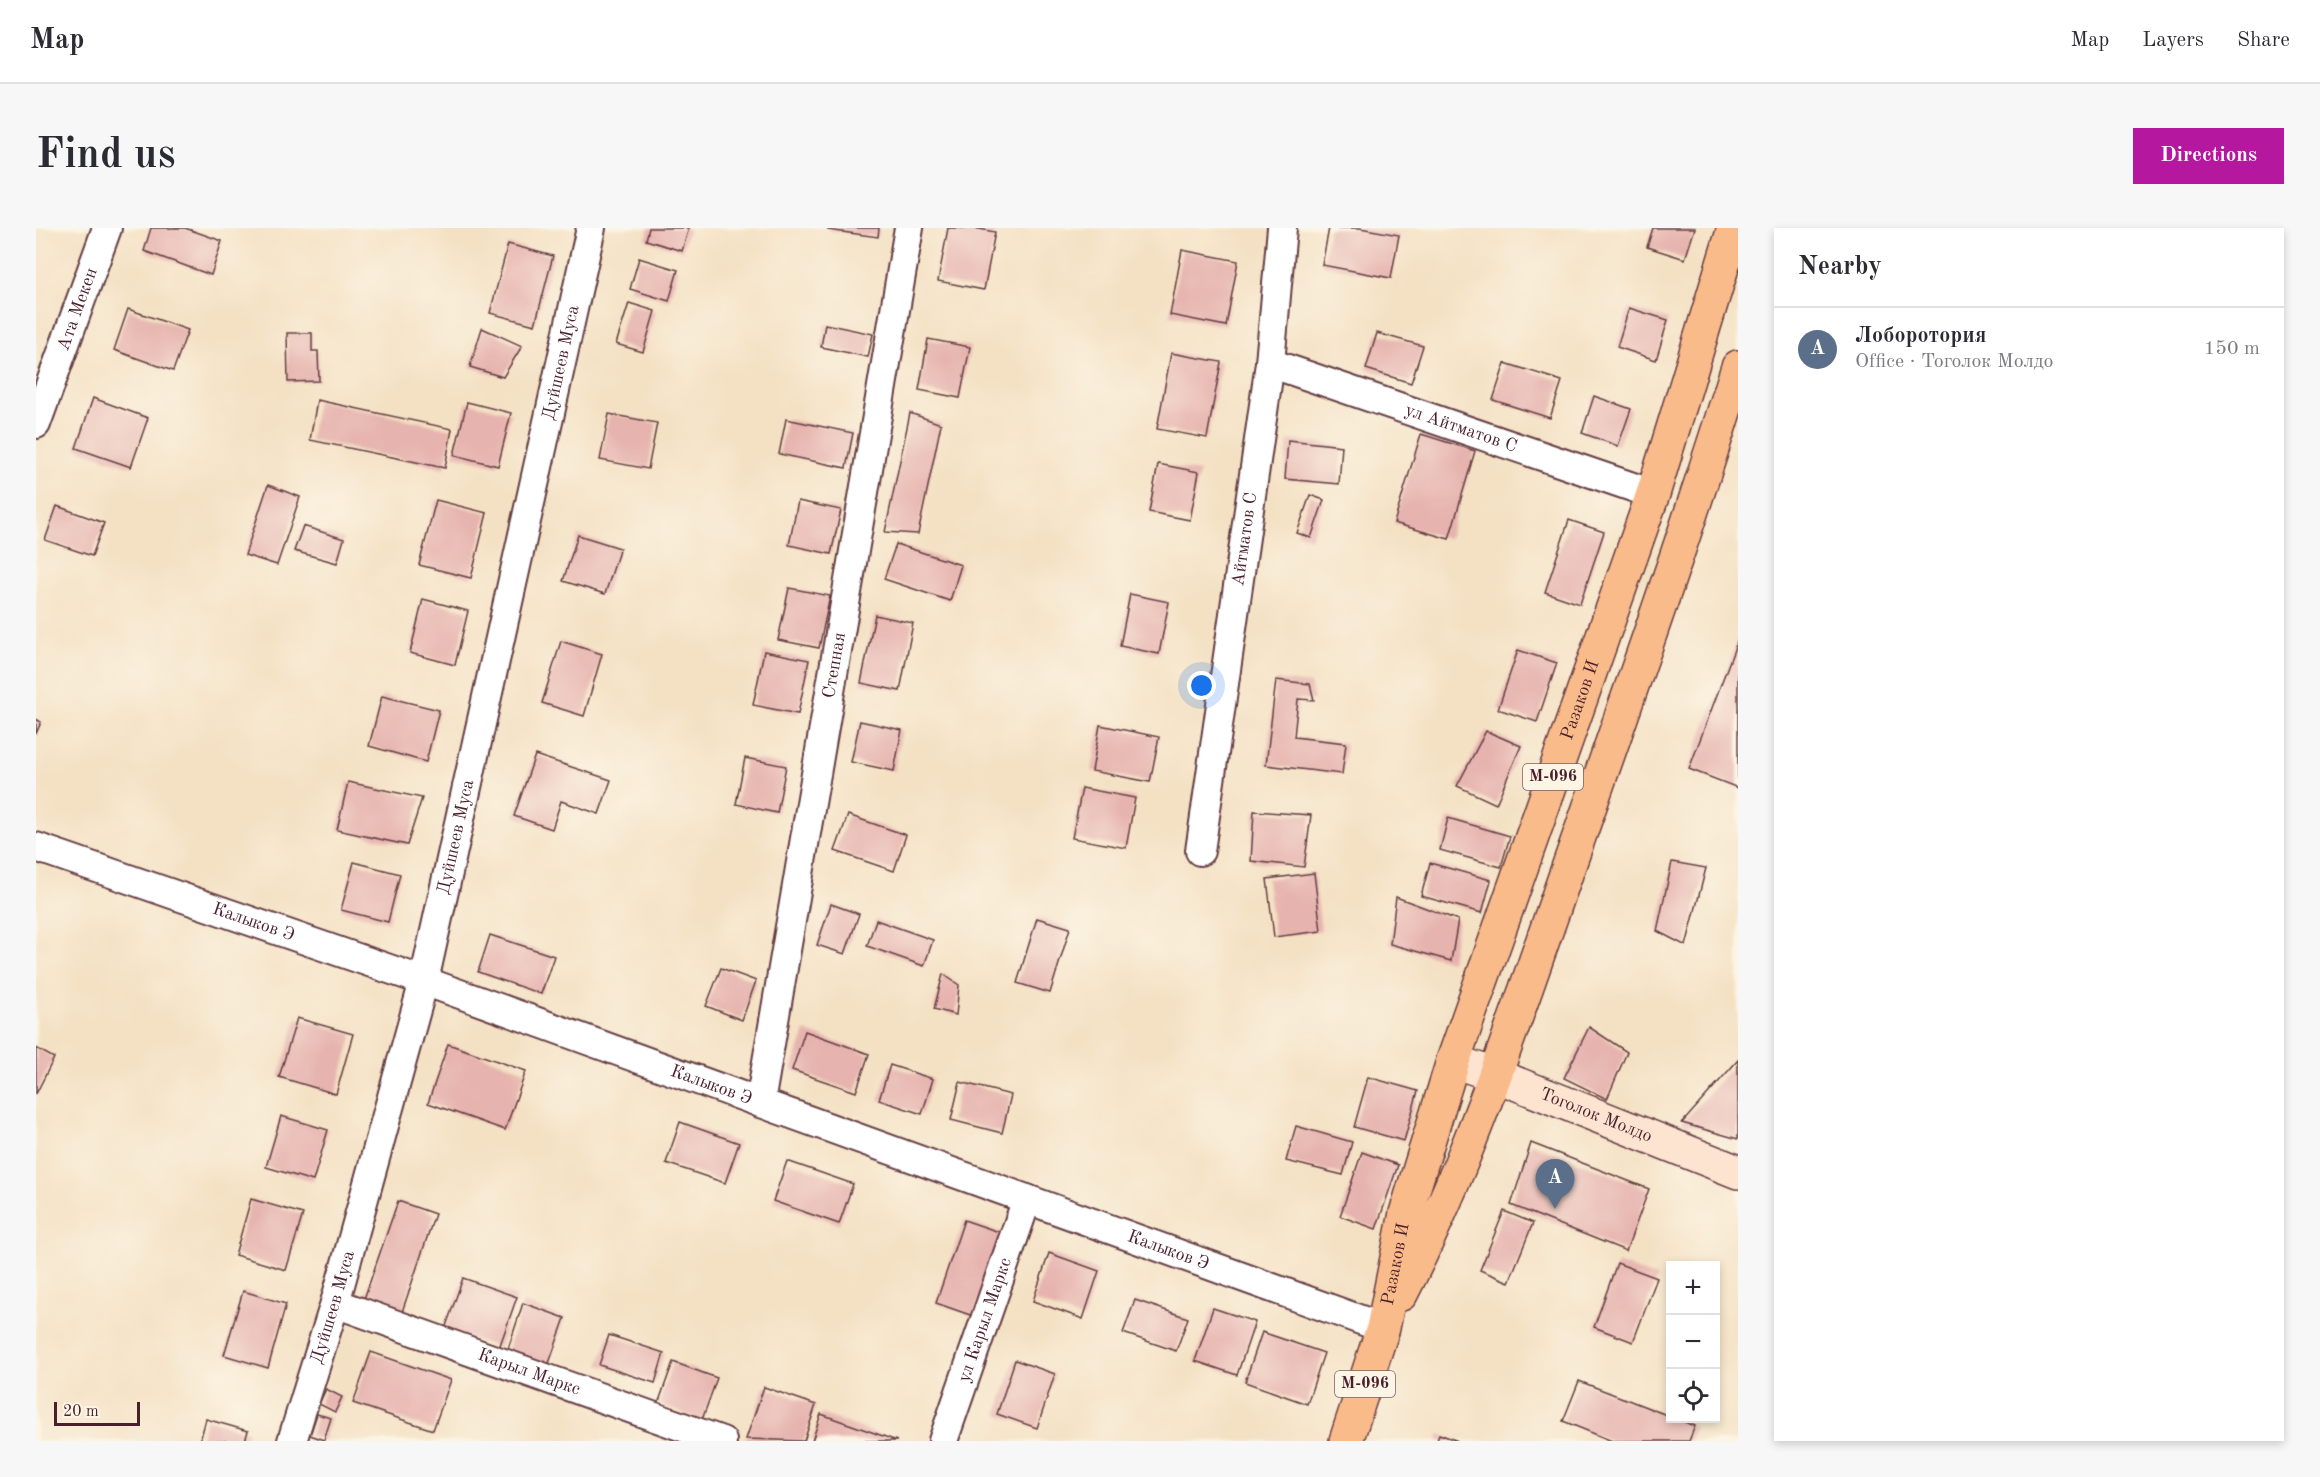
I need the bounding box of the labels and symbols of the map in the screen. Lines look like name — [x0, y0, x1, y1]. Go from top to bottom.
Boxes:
street label: Ата Мекен — [54, 265, 101, 353]
street label: Дуйшеев Муса — [540, 303, 583, 422]
street label: ул Айтматов С — [1403, 401, 1519, 456]
street label: Айтматов С — [1229, 491, 1260, 587]
street label: Степная — [820, 631, 849, 700]
street label: Разаков И — [1558, 658, 1603, 742]
your location — [1187, 671, 1216, 700]
road number: М-096 — [1523, 764, 1583, 790]
street label: Дуйшеев Муса — [434, 778, 477, 896]
street label: Калыков Э — [210, 900, 297, 945]
street label: Калыков Э — [668, 1062, 754, 1108]
street label: Тоголок Молдо — [1537, 1085, 1655, 1146]
pin: A — [1536, 1160, 1574, 1209]
street label: Разаков И — [1379, 1221, 1413, 1307]
street label: Калыков Э — [1125, 1227, 1211, 1273]
street label: Дуйшеев Муса — [308, 1248, 358, 1366]
street label: ул Карыл Маркс — [955, 1255, 1015, 1385]
street label: Карыл Маркс — [475, 1346, 583, 1399]
road number: М-096 — [1335, 1371, 1395, 1397]
scale bar — [54, 1399, 140, 1426]

